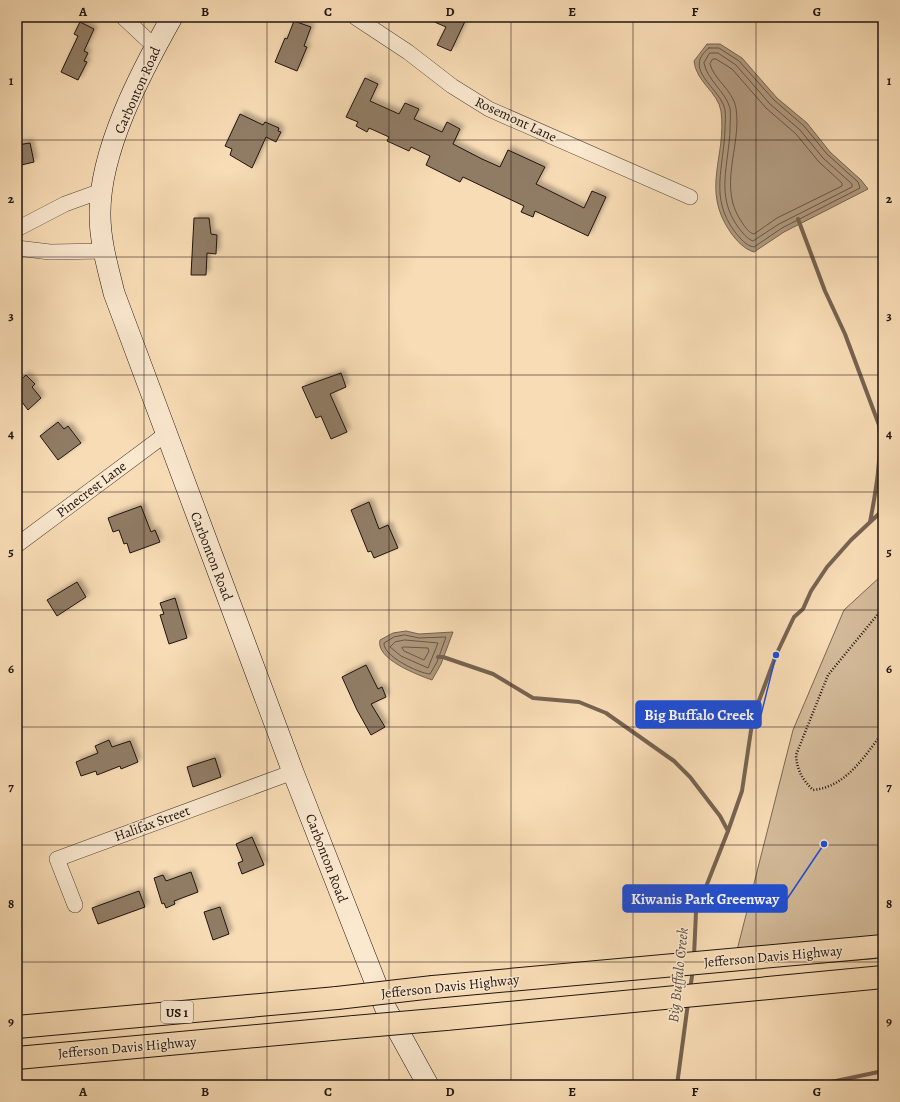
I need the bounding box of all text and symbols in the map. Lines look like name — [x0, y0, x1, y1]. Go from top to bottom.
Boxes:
text: A — [78, 3, 88, 20]
text: B — [201, 3, 209, 20]
text: C — [324, 3, 332, 20]
text: D — [445, 3, 455, 20]
text: E — [568, 3, 576, 20]
text: F — [692, 3, 699, 20]
text: G — [813, 3, 821, 20]
street label: Carbonton Road — [110, 43, 165, 137]
text: 1 — [9, 72, 14, 89]
text: 1 — [887, 72, 892, 89]
street label: Rosemont Lane — [472, 92, 560, 147]
text: 2 — [8, 190, 15, 207]
text: 2 — [886, 190, 893, 207]
text: 3 — [8, 307, 14, 324]
text: 3 — [886, 307, 892, 324]
text: 4 — [8, 425, 14, 442]
text: 4 — [886, 425, 892, 442]
street label: Pinecrest Lane — [52, 457, 130, 522]
street label: Carbonton Road — [186, 509, 237, 604]
text: 5 — [8, 543, 14, 560]
text: 5 — [886, 543, 892, 560]
text: 6 — [8, 660, 14, 677]
text: 6 — [886, 660, 892, 677]
callout: Big Buffalo Creek — [636, 701, 761, 728]
text: Big Buffalo Creek — [644, 705, 754, 725]
text: 7 — [8, 778, 14, 795]
text: 7 — [886, 778, 892, 795]
street label: Halifax Street — [112, 801, 193, 846]
street label: Carbonton Road — [301, 811, 352, 906]
callout: Kiwanis Park Greenway — [623, 885, 787, 912]
text: Kiwanis Park Greenway — [631, 889, 780, 909]
text: 8 — [8, 895, 14, 912]
text: 8 — [886, 895, 892, 912]
water label: Big Buffalo Creek — [663, 926, 693, 1023]
street label: Jefferson Davis Highway — [703, 941, 844, 972]
street label: Jefferson Davis Highway — [380, 970, 521, 1003]
road number: US 1 — [161, 1001, 193, 1023]
text: 9 — [8, 1013, 14, 1030]
text: 9 — [886, 1013, 892, 1030]
street label: Jefferson Davis Highway — [57, 1032, 198, 1063]
text: A — [78, 1083, 88, 1100]
text: B — [201, 1083, 209, 1100]
text: C — [324, 1083, 332, 1100]
text: D — [445, 1083, 455, 1100]
text: E — [568, 1083, 576, 1100]
text: F — [692, 1083, 699, 1100]
text: G — [813, 1083, 821, 1100]

